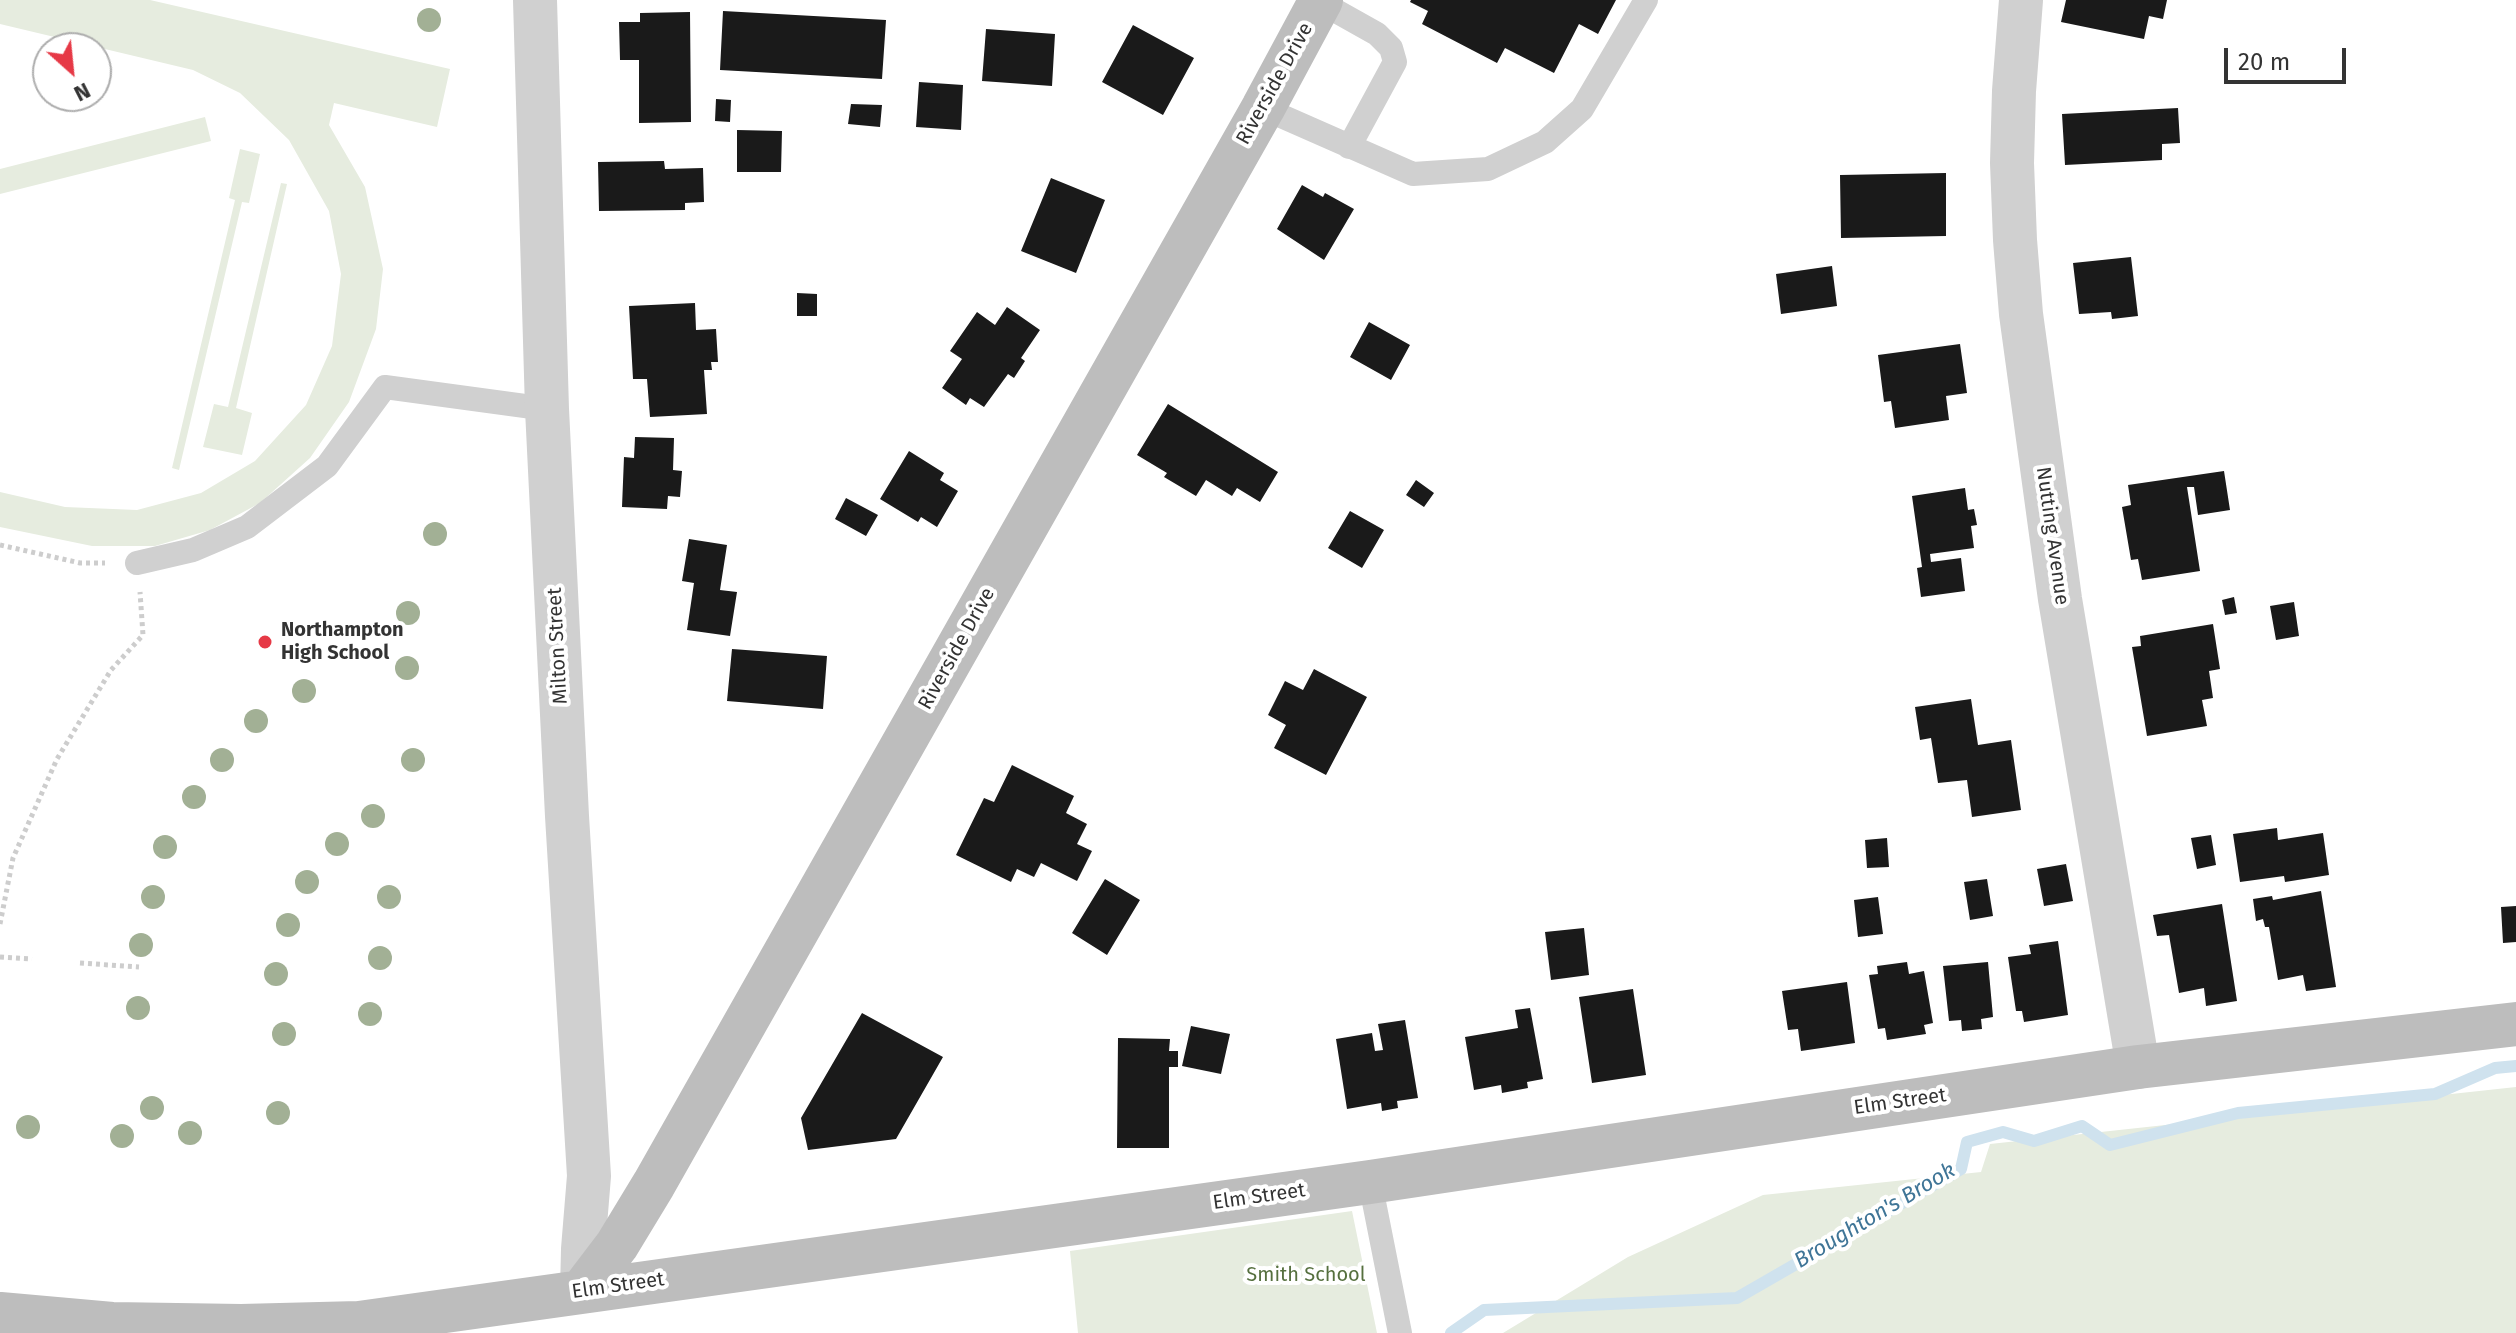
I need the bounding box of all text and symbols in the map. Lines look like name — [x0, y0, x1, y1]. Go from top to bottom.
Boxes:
street label: Riverside Drive — [1232, 19, 1318, 149]
north arrow — [32, 32, 112, 112]
scale bar — [2228, 32, 2350, 82]
text: 20 m — [2238, 48, 2290, 76]
text: N — [70, 77, 95, 107]
street label: Nutting Avenue — [2030, 465, 2074, 607]
street label: Riverside Drive — [914, 584, 1000, 714]
street label: Milton Street — [543, 587, 573, 705]
place label: Northampton High School — [281, 618, 404, 665]
marker: Northampton High School — [256, 633, 274, 651]
street label: Elm Street — [1852, 1084, 1948, 1120]
water label: Broughton's Brook — [1790, 1158, 1960, 1274]
street label: Elm Street — [1211, 1179, 1307, 1215]
park label: Smith School — [1246, 1263, 1366, 1287]
street label: Elm Street — [570, 1268, 666, 1304]

